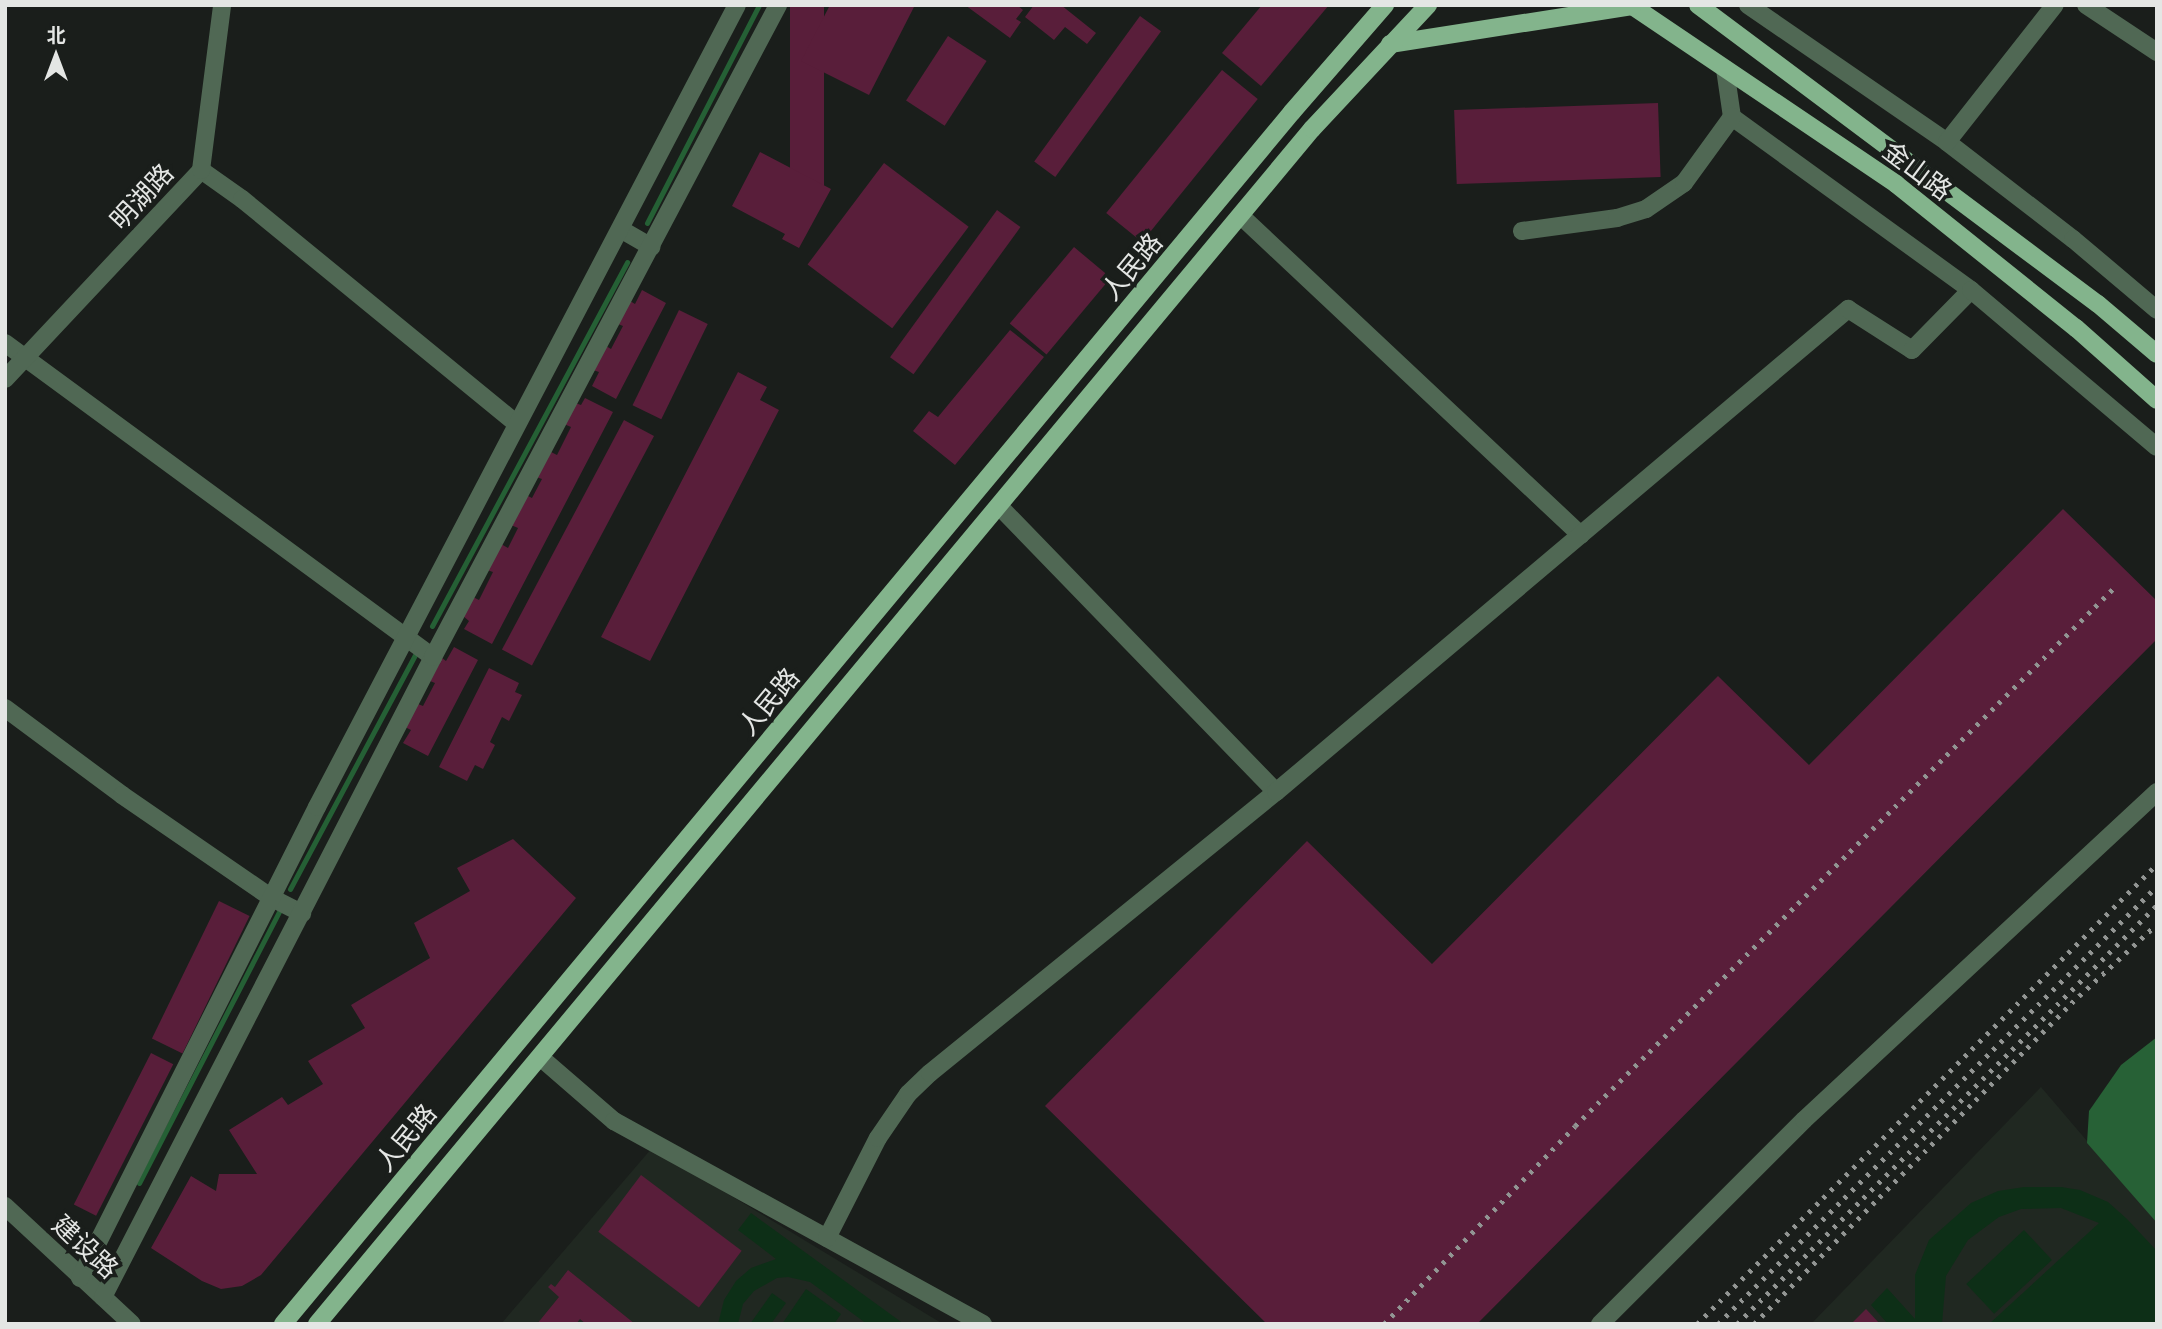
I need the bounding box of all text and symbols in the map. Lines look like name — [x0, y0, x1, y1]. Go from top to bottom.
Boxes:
north arrow — [21, 21, 91, 91]
text: 北 — [46, 23, 66, 46]
street label: 金山路 — [1877, 134, 1959, 206]
street label: 明湖路 — [103, 157, 179, 235]
street label: 人民路 — [1094, 226, 1168, 306]
street label: 人民路 — [731, 661, 805, 741]
street label: 人民路 — [368, 1097, 442, 1177]
street label: 建设路 — [47, 1208, 125, 1284]

